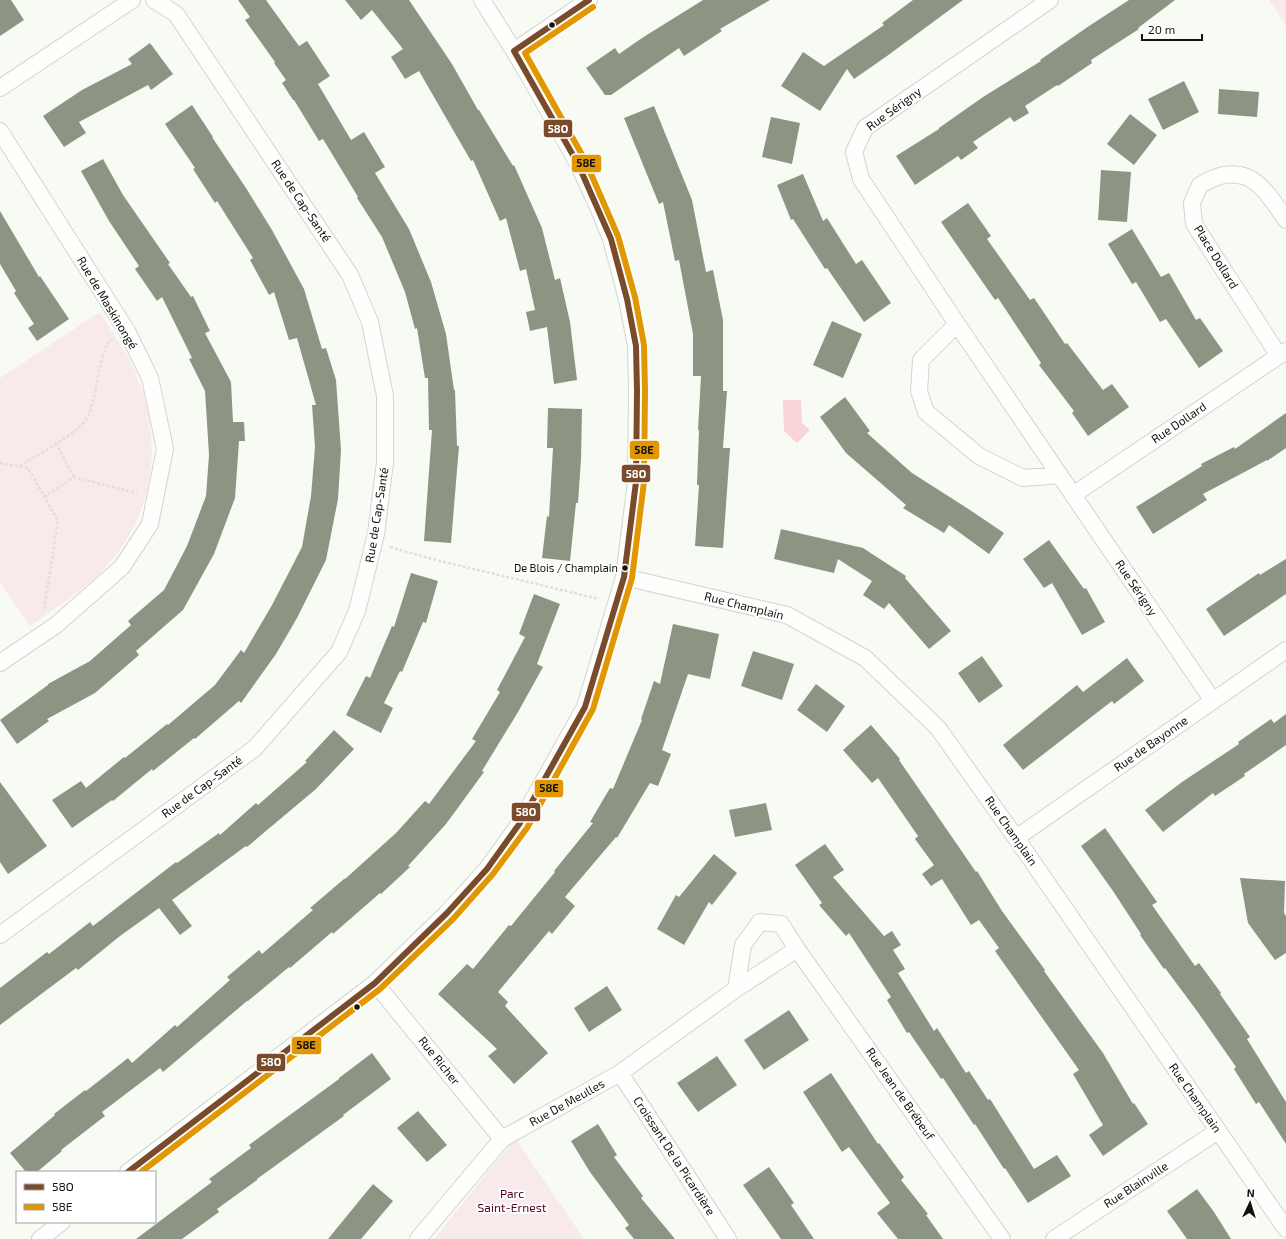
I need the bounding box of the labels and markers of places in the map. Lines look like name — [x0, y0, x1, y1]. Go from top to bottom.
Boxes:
unlabelled marker — [547, 20, 557, 30]
place label: De Blois / Champlain — [514, 561, 618, 574]
marker: De Blois / Champlain — [620, 563, 630, 573]
unlabelled marker — [352, 1002, 362, 1012]

